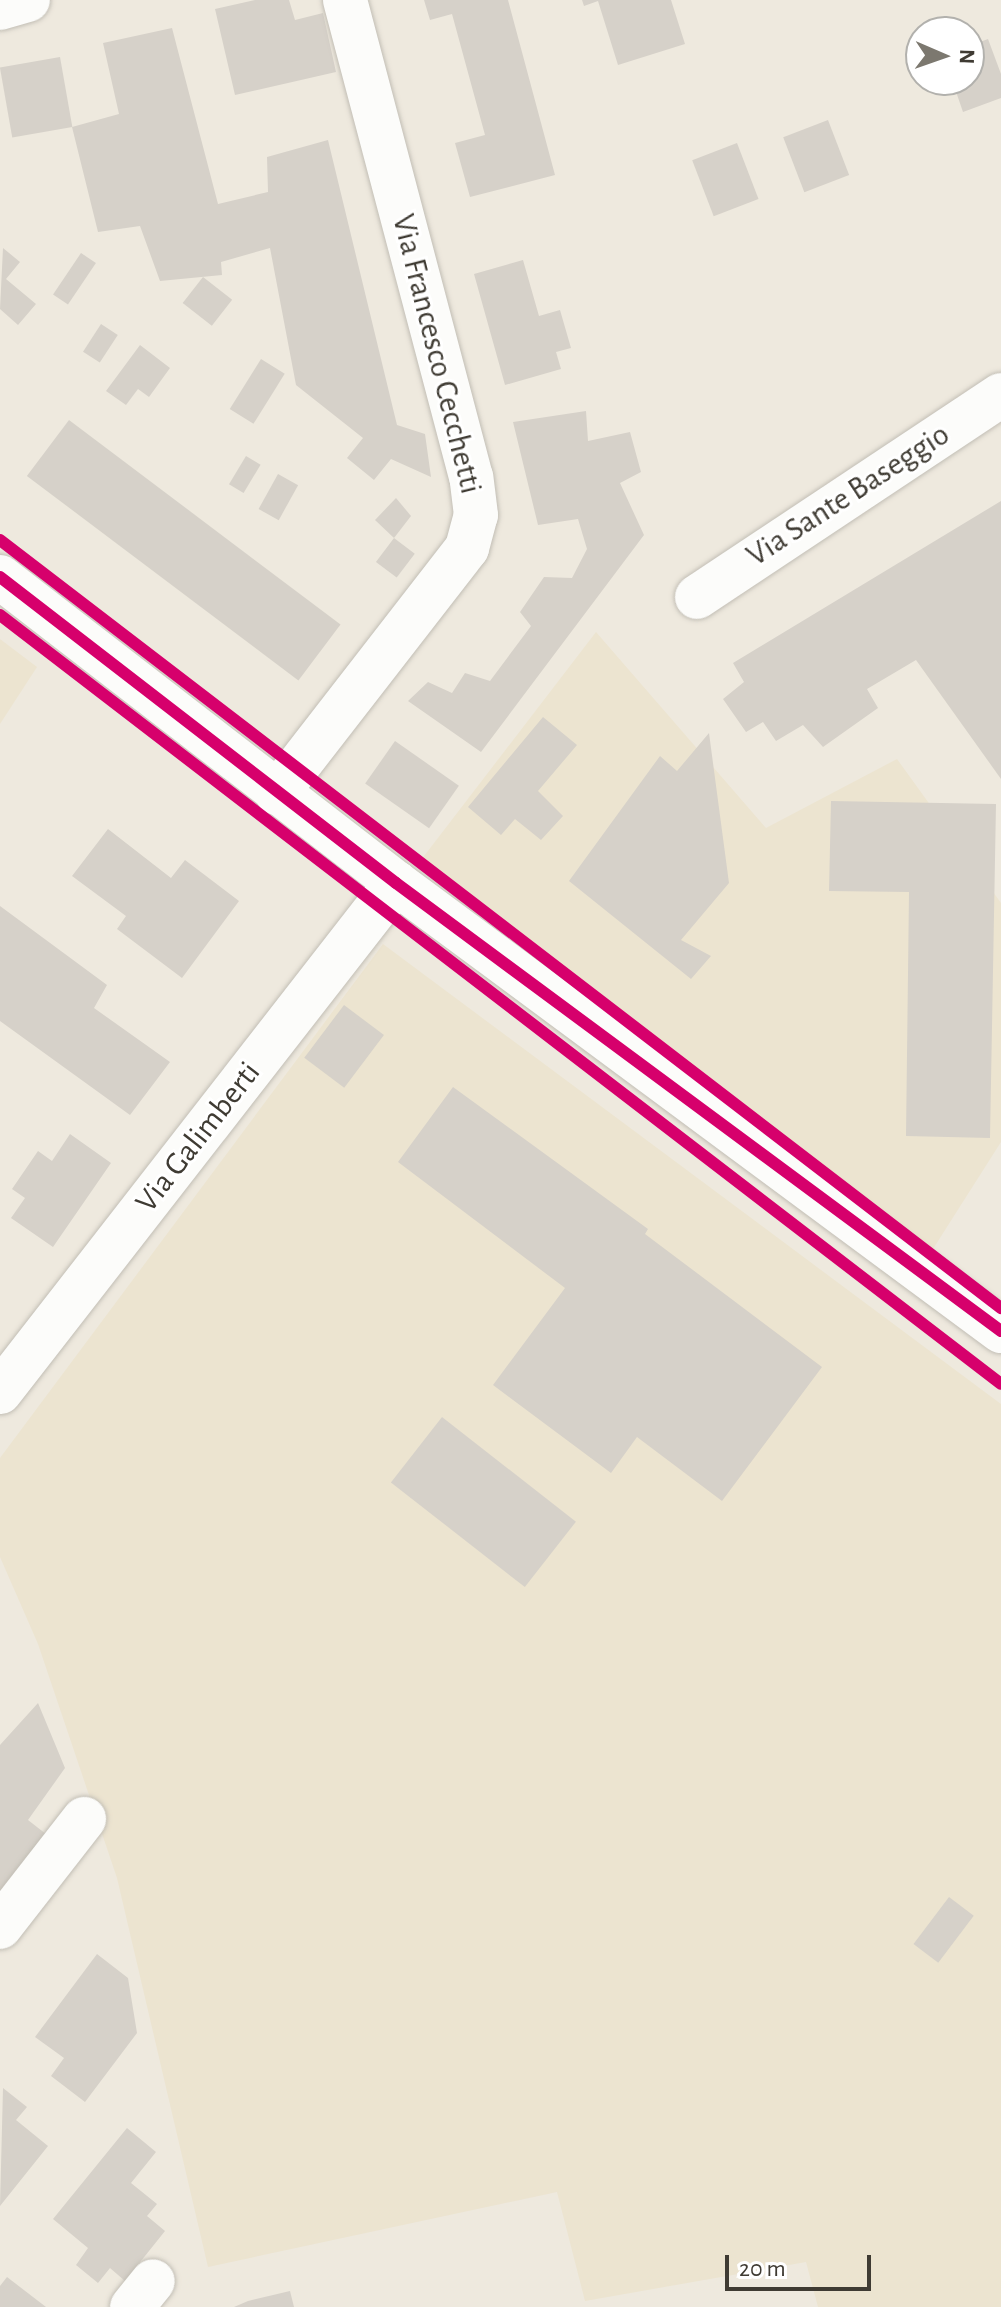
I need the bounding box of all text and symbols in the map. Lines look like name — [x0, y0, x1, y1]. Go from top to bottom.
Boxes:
north arrow — [905, 16, 985, 96]
text: N — [956, 49, 978, 65]
street label: Via Francesco Cecchetti — [384, 210, 490, 498]
street label: Via Sante Baseggio — [739, 415, 957, 575]
street label: Via Galimberti — [127, 1054, 269, 1220]
scale bar — [729, 2239, 875, 2289]
text: 20 m — [739, 2257, 786, 2281]

